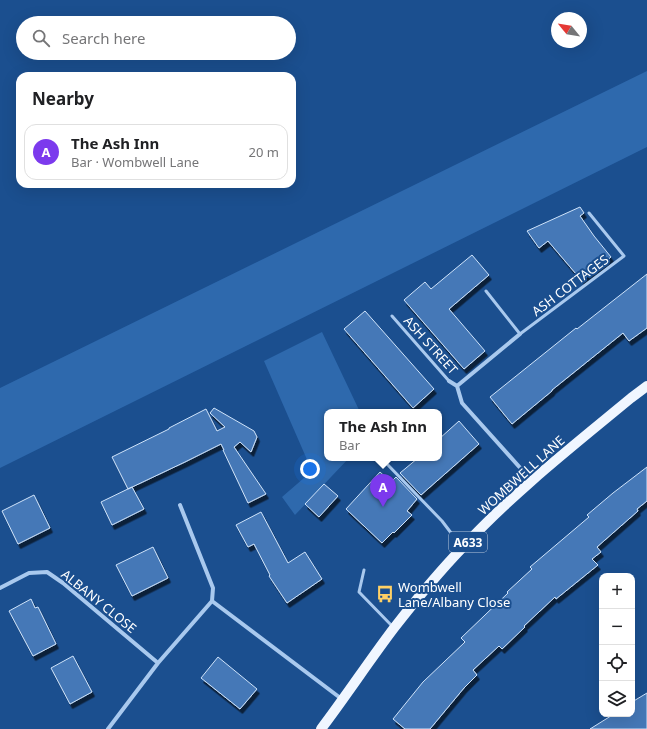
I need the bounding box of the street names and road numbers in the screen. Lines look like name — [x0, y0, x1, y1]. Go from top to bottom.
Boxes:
street label: ASH COTTAGES — [528, 250, 612, 320]
street label: ASH STREET — [400, 312, 462, 379]
street label: WOMBWELL LANE — [474, 431, 568, 519]
road number: A633 — [449, 532, 487, 552]
street label: ALBANY CLOSE — [58, 565, 140, 637]

